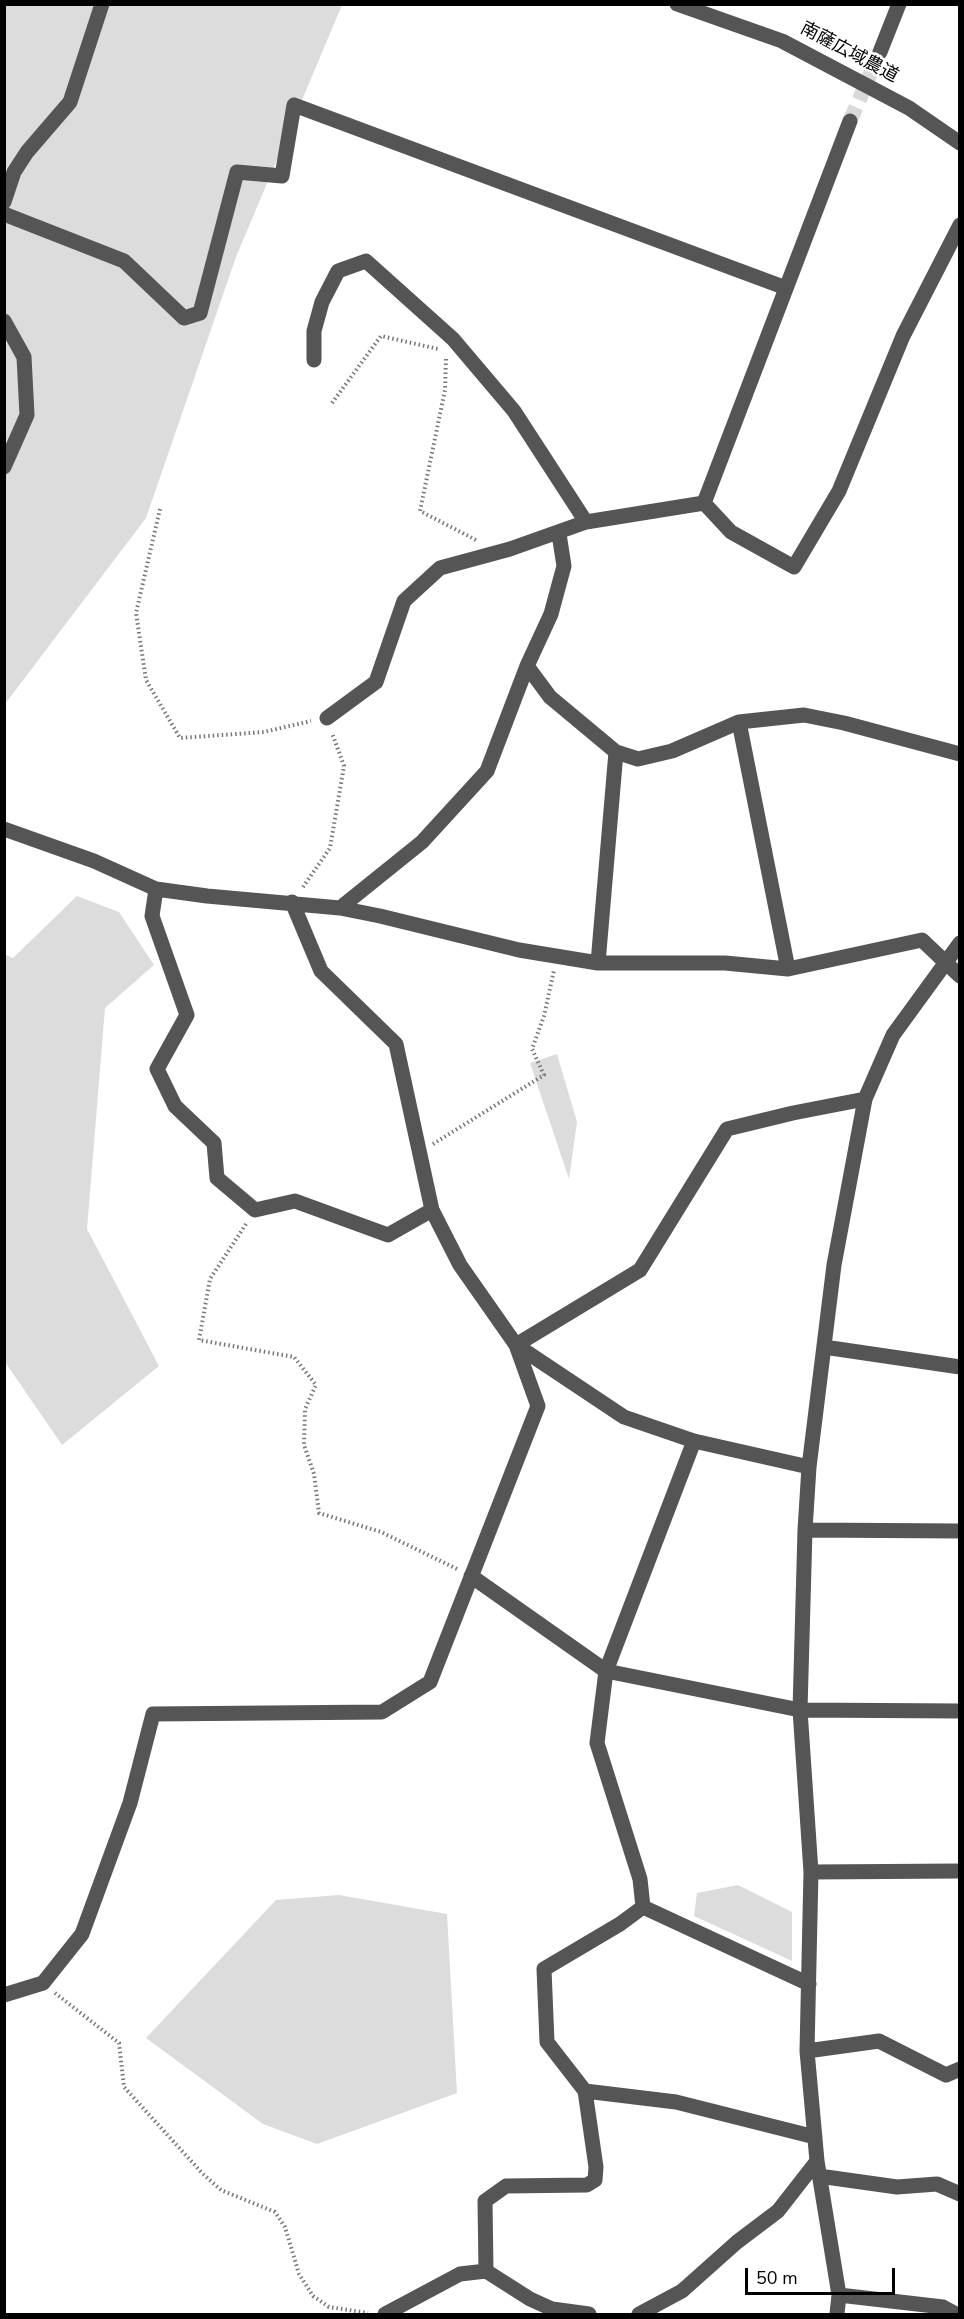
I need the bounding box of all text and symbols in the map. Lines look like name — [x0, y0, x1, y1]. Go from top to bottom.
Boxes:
street label: 南薩広域農道 — [796, 18, 902, 88]
scale bar — [748, 2256, 898, 2294]
text: 50 m — [756, 2266, 798, 2290]

